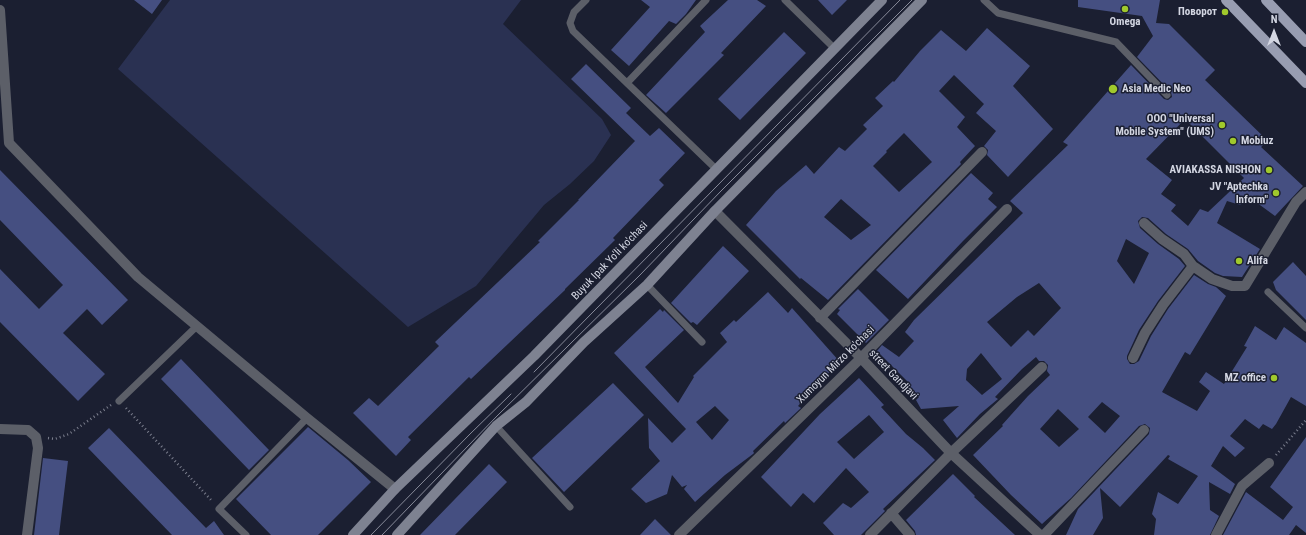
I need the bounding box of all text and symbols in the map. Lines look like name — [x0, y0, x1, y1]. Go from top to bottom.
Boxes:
marker: Omega — [1120, 4, 1130, 14]
place label: Поворот — [1178, 5, 1217, 19]
marker: Поворот — [1220, 7, 1230, 17]
north arrow — [1254, 12, 1294, 52]
text: N — [1271, 13, 1277, 26]
place label: Omega — [1110, 15, 1140, 29]
place label: Asia Medic Neo — [1122, 82, 1191, 96]
marker: Asia Medic Neo — [1107, 83, 1119, 95]
place label: ООО "Universal Mobile System" (UMS) — [1115, 112, 1214, 138]
marker: ООО "Universal Mobile System" (UMS) — [1217, 120, 1227, 130]
place label: Mobiuz — [1241, 134, 1273, 148]
marker: Mobiuz — [1228, 136, 1238, 146]
place label: AVIAKASSA NISHON — [1169, 163, 1261, 177]
marker: AVIAKASSA NISHON — [1264, 165, 1274, 175]
place label: JV "Aptechka Inform" — [1210, 180, 1268, 206]
marker: JV "Aptechka Inform" — [1271, 188, 1281, 198]
street label: Buyuk Ipak Yo'li ko'chasi — [569, 219, 651, 303]
place label: Alifa — [1247, 254, 1268, 268]
marker: Alifa — [1234, 256, 1244, 266]
street label: Xumoyun Mirzo ko'chasi — [794, 323, 878, 407]
street label: street Gandjavi — [866, 347, 920, 403]
place label: MZ office — [1224, 371, 1266, 385]
marker: MZ office — [1269, 373, 1279, 383]

